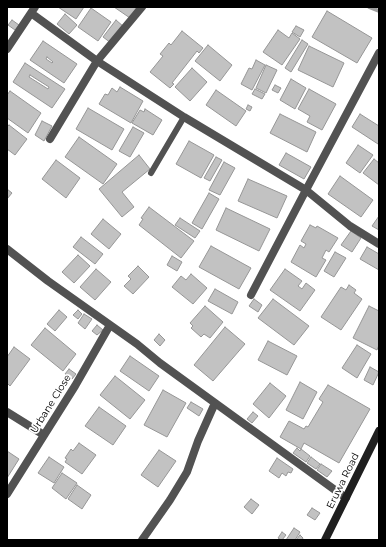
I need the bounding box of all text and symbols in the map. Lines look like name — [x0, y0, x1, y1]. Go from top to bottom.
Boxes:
street label: Urbane Close — [28, 372, 74, 436]
street label: Eruwa Road — [324, 451, 362, 511]

